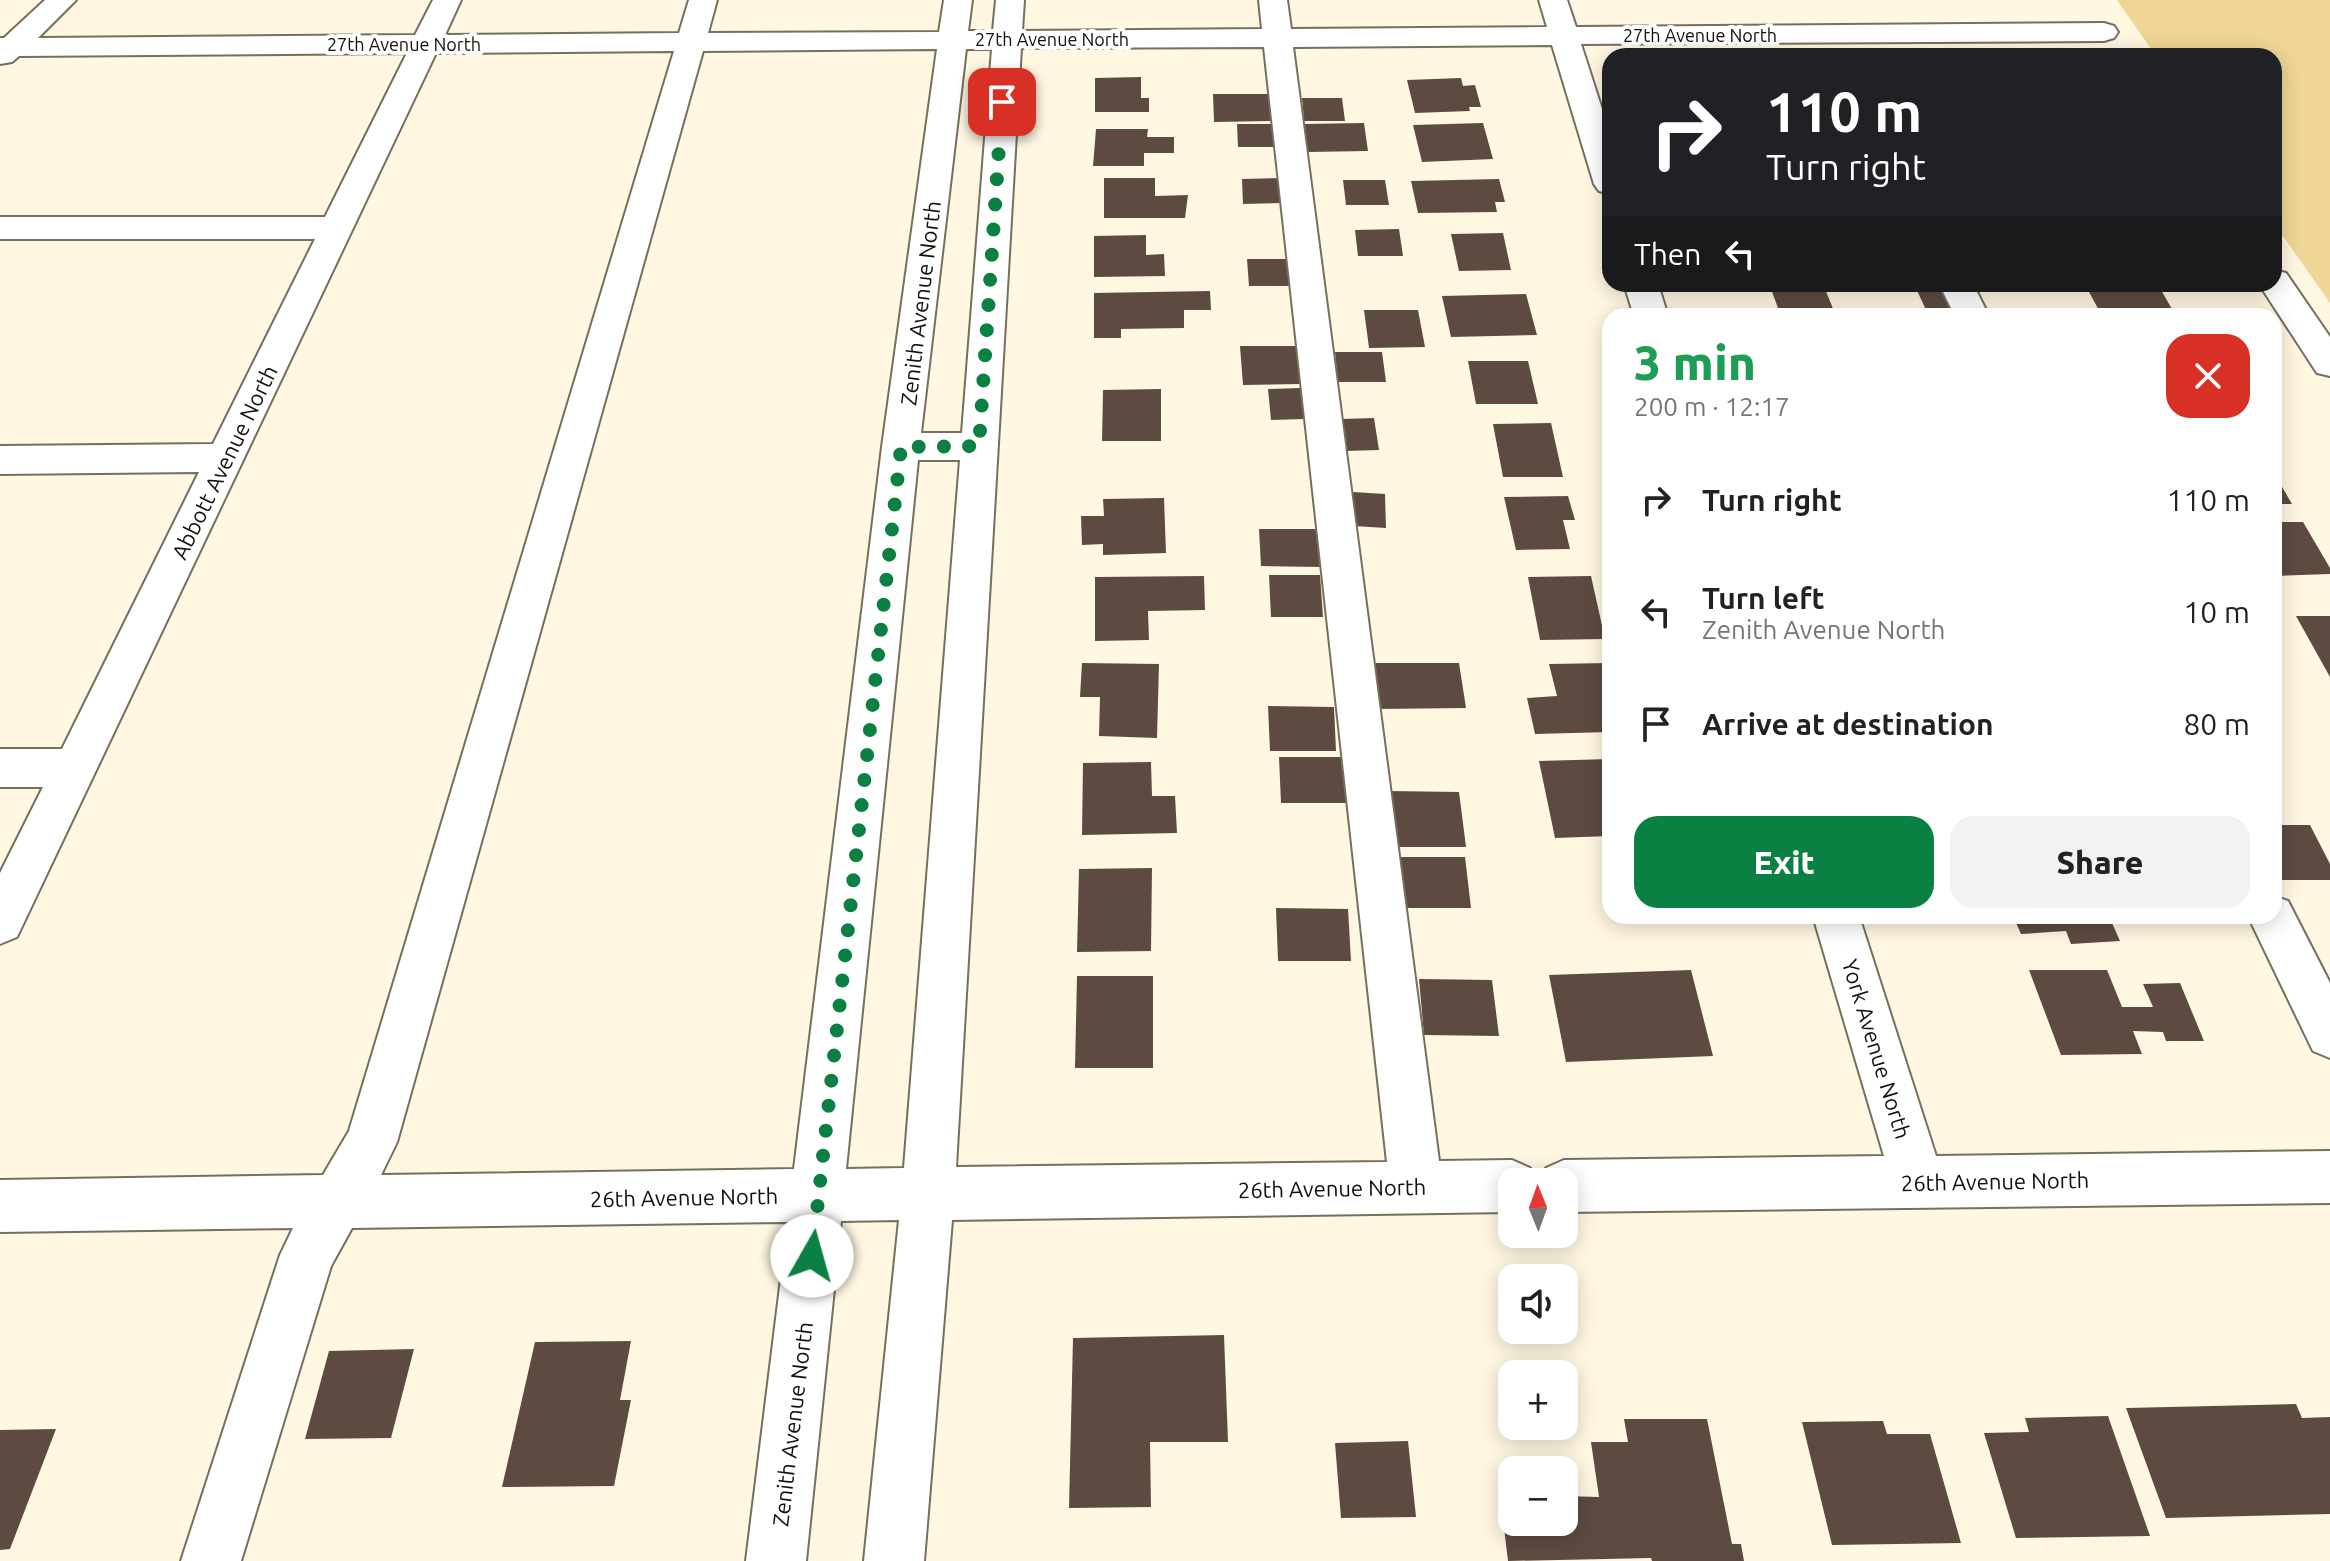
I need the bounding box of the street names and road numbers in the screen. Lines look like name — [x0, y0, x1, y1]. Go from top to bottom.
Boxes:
street label: 27th Avenue North — [1623, 25, 1777, 45]
street label: 27th Avenue North — [975, 29, 1129, 49]
street label: 27th Avenue North — [327, 34, 481, 54]
street label: Zenith Avenue North — [895, 199, 945, 407]
street label: Abbott Avenue North — [166, 361, 282, 563]
street label: York Avenue North — [1838, 956, 1916, 1142]
street label: 26th Avenue North — [1901, 1167, 2089, 1195]
street label: 26th Avenue North — [1238, 1174, 1426, 1202]
street label: 26th Avenue North — [590, 1183, 778, 1211]
street label: Zenith Avenue North — [767, 1320, 817, 1528]

